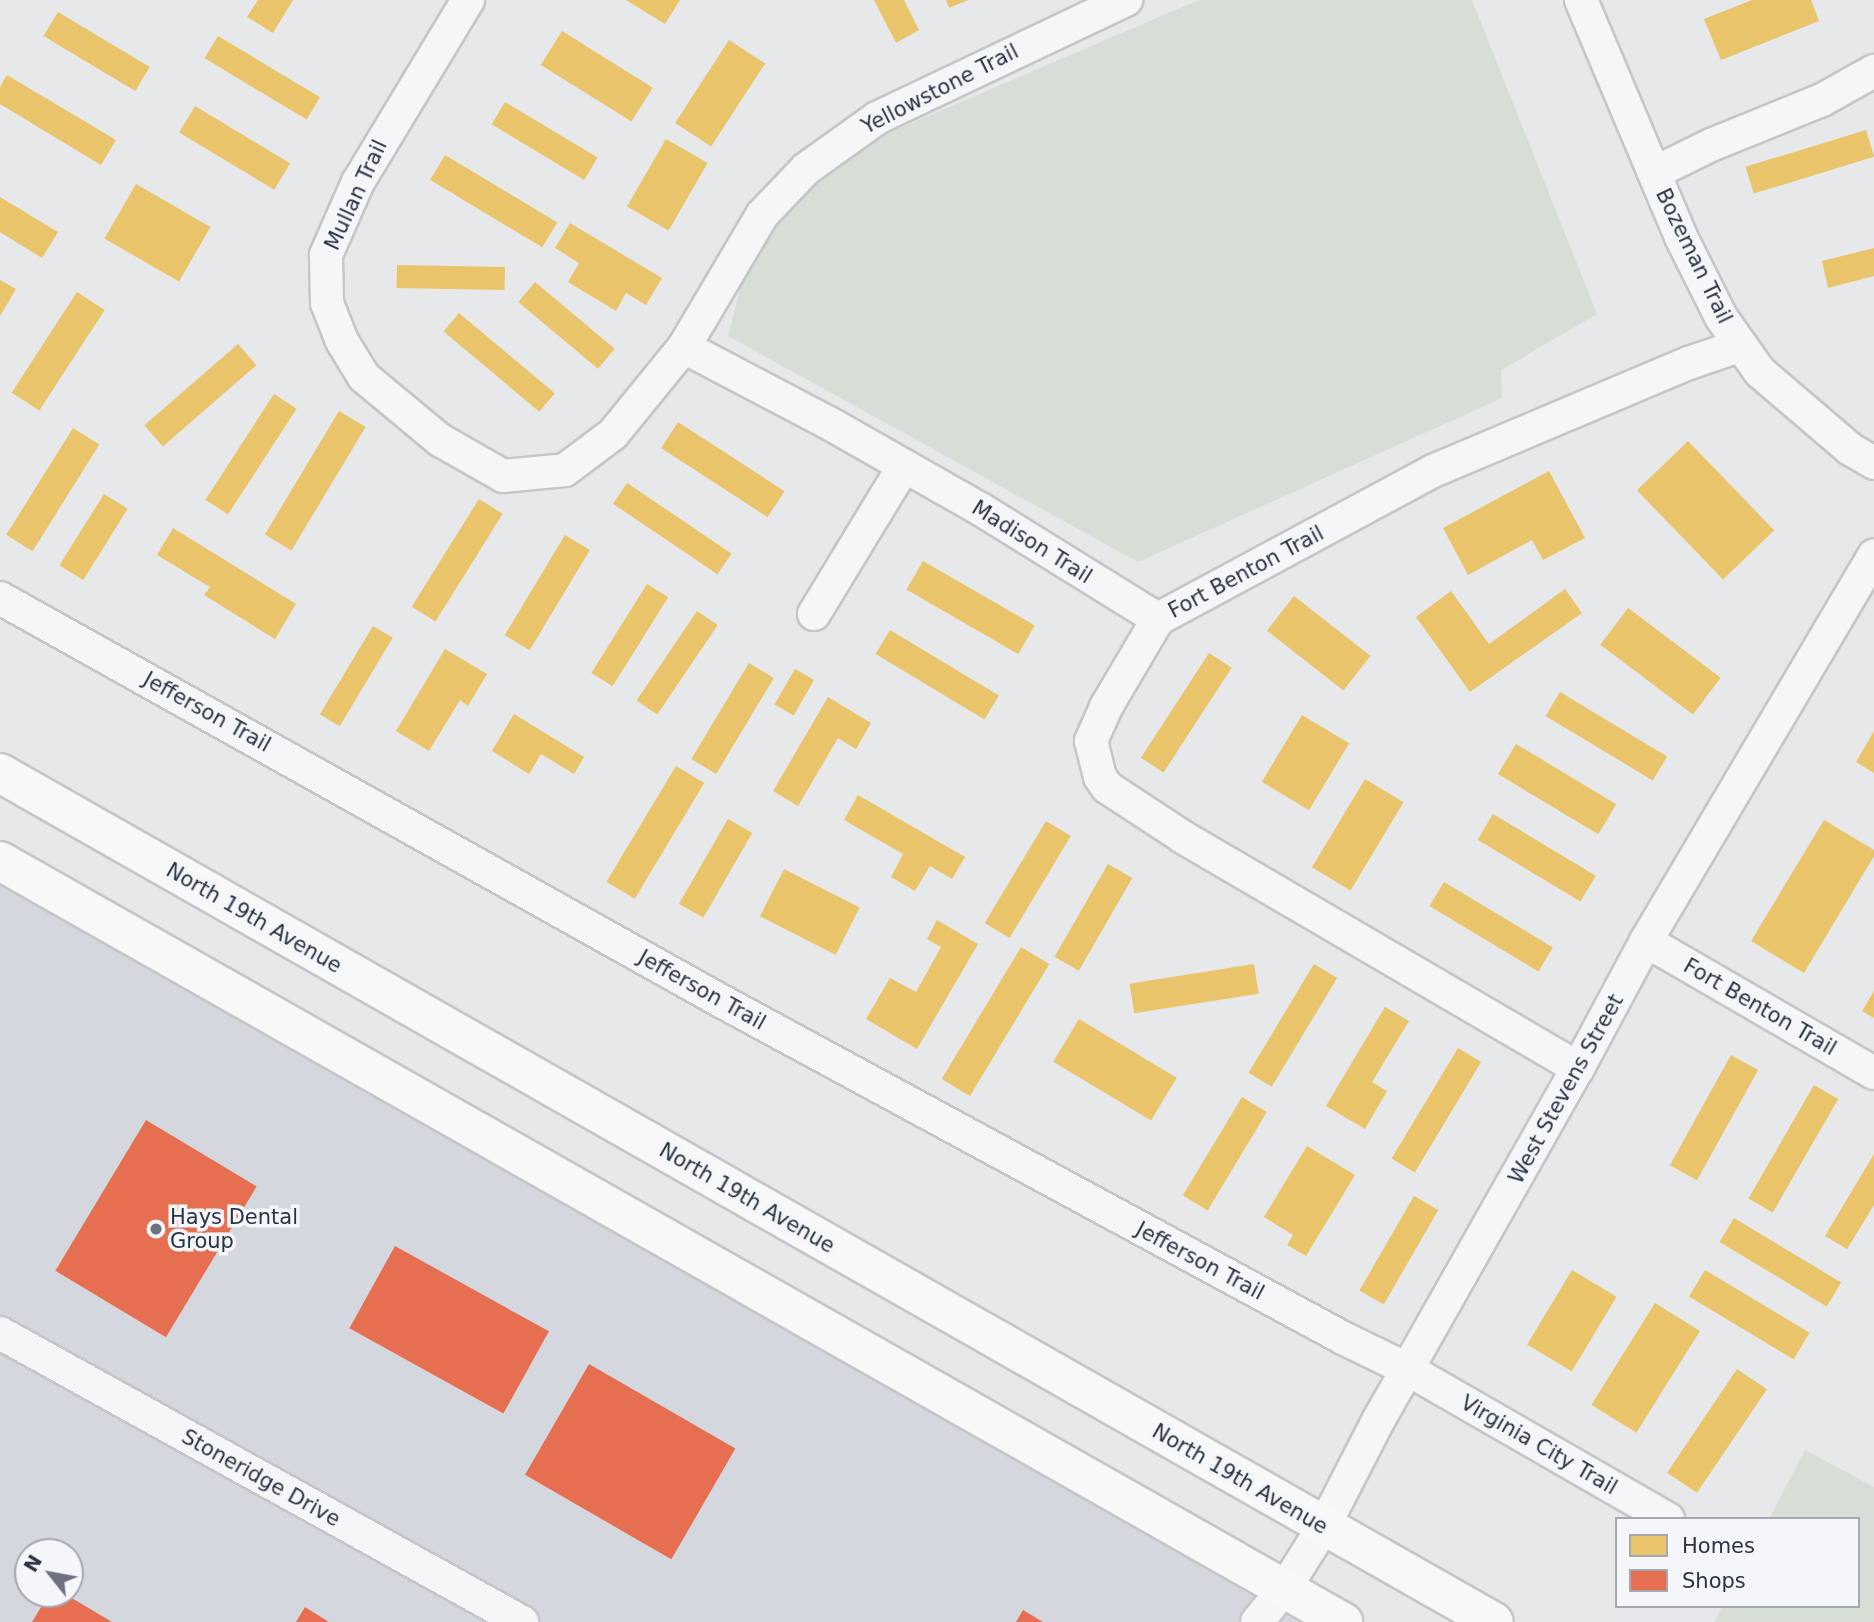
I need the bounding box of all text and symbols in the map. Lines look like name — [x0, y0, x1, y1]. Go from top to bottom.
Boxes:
street label: Yellowstone Trail — [857, 39, 1023, 139]
street label: Mullan Trail — [319, 136, 393, 254]
street label: Bozeman Trail — [1650, 184, 1738, 328]
street label: Madison Trail — [967, 495, 1097, 589]
street label: Fort Benton Trail — [1164, 520, 1328, 624]
street label: Jefferson Trail — [139, 667, 275, 757]
street label: North 19th Avenue — [162, 857, 346, 979]
street label: Jefferson Trail — [634, 945, 770, 1035]
street label: Fort Benton Trail — [1679, 953, 1841, 1061]
street label: West Stevens Street — [1503, 990, 1629, 1188]
street label: North 19th Avenue — [655, 1137, 839, 1259]
place label: Hays Dental Group — [170, 1204, 298, 1254]
street label: Jefferson Trail — [1131, 1217, 1269, 1305]
marker: Hays Dental Group — [148, 1221, 164, 1237]
street label: Virginia City Trail — [1456, 1390, 1622, 1500]
street label: North 19th Avenue — [1148, 1418, 1332, 1540]
street label: Stoneridge Drive — [177, 1424, 345, 1532]
legend — [1615, 1517, 1860, 1608]
text: Homes — [1682, 1534, 1755, 1558]
north arrow — [14, 1538, 84, 1608]
text: N — [19, 1551, 46, 1576]
text: Shops — [1682, 1569, 1746, 1593]

